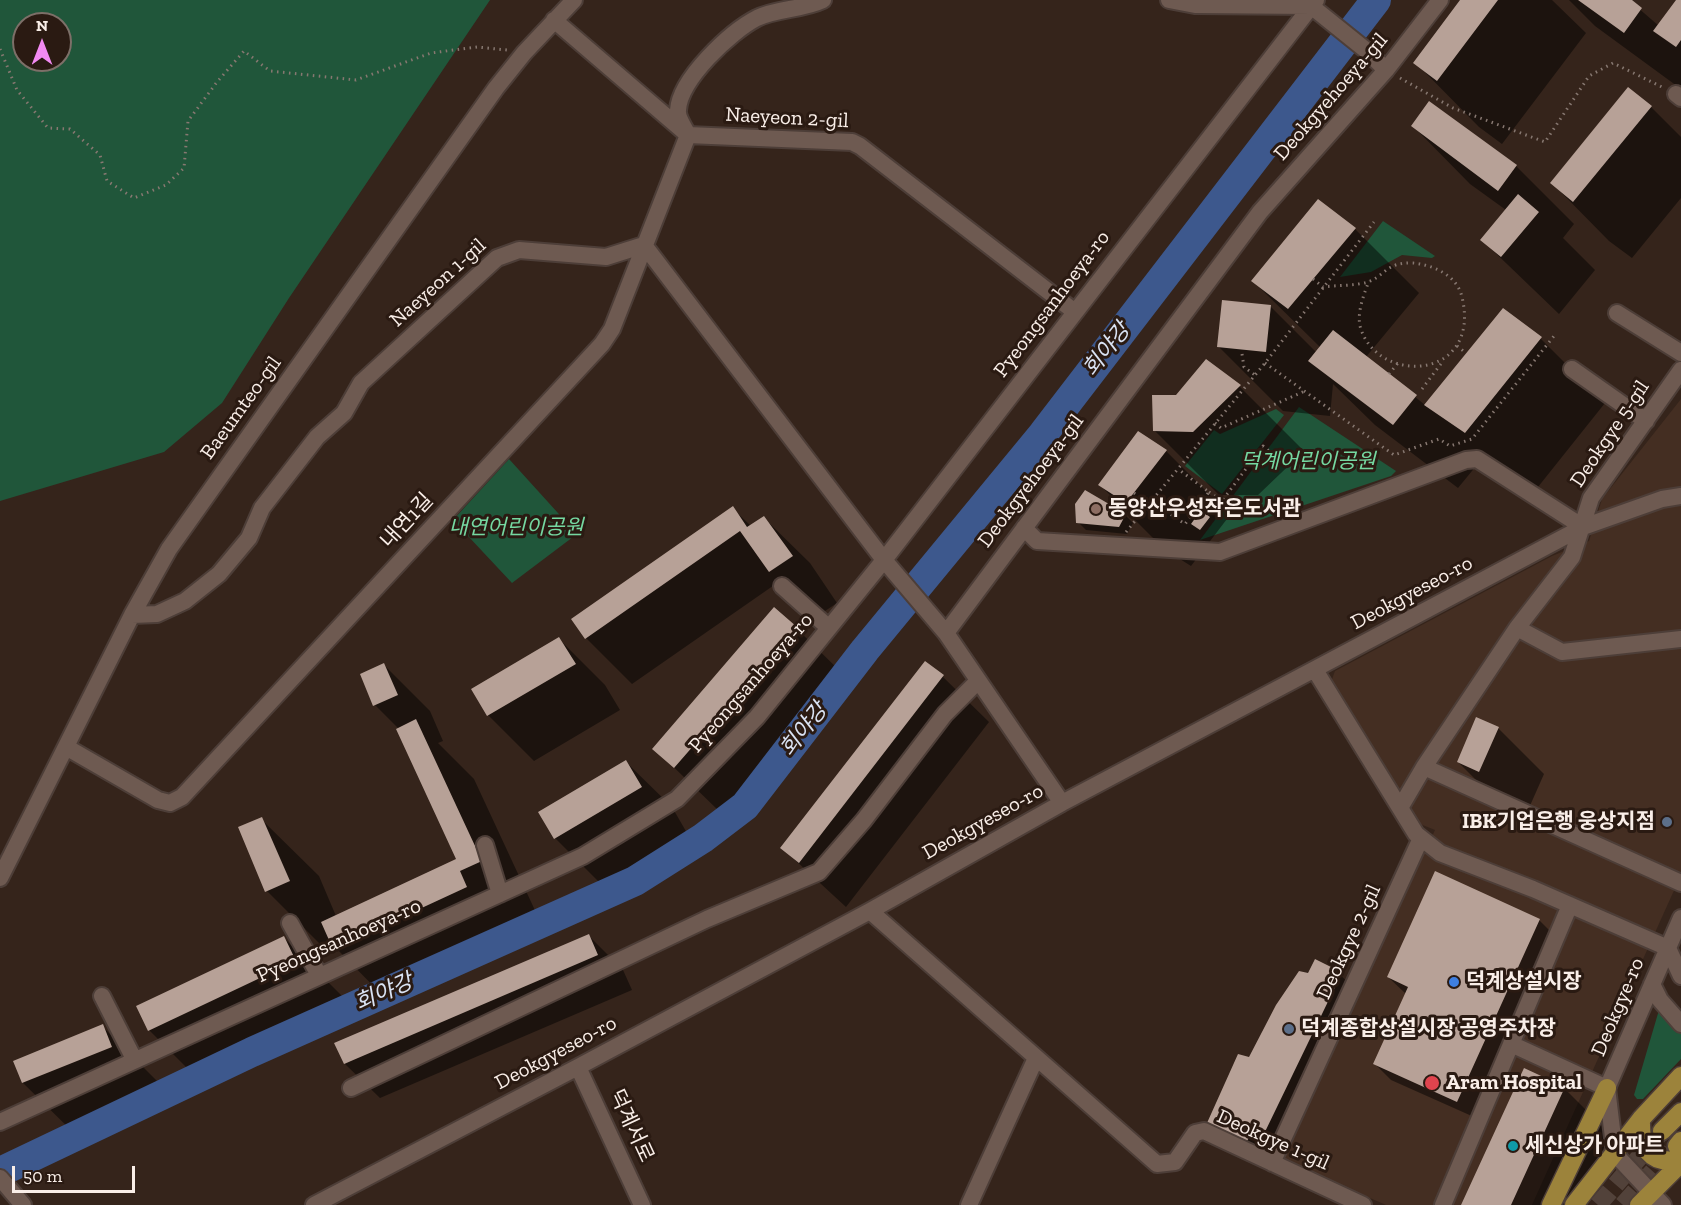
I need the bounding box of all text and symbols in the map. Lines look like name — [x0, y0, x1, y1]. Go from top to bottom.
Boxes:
north arrow — [12, 12, 72, 72]
text: N — [36, 16, 48, 35]
street label: Deokgyehoeya-gil — [1269, 28, 1393, 166]
street label: Naeyeon 2-gil — [725, 102, 849, 134]
street label: Pyeongsanhoeya-ro — [989, 226, 1115, 382]
street label: Naeyeon 1-gil — [385, 233, 491, 333]
water label: 회야강 — [1078, 318, 1136, 382]
street label: Baeumteo-gil — [195, 352, 287, 464]
street label: Deokgye 5-gil — [1565, 376, 1655, 492]
street label: Deokgyehoeya-gil — [973, 409, 1089, 553]
park label: 덕계어린이공원 — [1240, 449, 1376, 475]
street label: 내연1길 — [375, 488, 439, 554]
place label: 동양산우성작은도서관 — [1108, 496, 1301, 522]
marker: 동양산우성작은도서관 — [1089, 502, 1103, 516]
park label: 내연어린이공원 — [448, 515, 584, 541]
street label: Deokgyeseo-ro — [1347, 550, 1477, 636]
street label: Pyeongsanhoeya-ro — [683, 608, 819, 758]
water label: 회야강 — [775, 698, 833, 762]
street label: Deokgyeseo-ro — [918, 778, 1048, 866]
place label: IBK기업은행 웅상지점 — [1462, 809, 1655, 835]
marker: IBK기업은행 웅상지점 — [1660, 815, 1674, 829]
street label: Deokgye 2-gil — [1311, 881, 1387, 1003]
street label: Pyeongsanhoeya-ro — [253, 893, 425, 989]
street label: Deokgye-ro — [1586, 954, 1650, 1060]
water label: 회야강 — [351, 969, 417, 1017]
place label: 덕계상설시장 — [1466, 969, 1582, 995]
marker: 덕계상설시장 — [1447, 975, 1461, 989]
street label: Deokgyeseo-ro — [491, 1010, 621, 1096]
place label: 덕계종합상설시장 공영주차장 — [1301, 1016, 1556, 1042]
marker: 덕계종합상설시장 공영주차장 — [1282, 1022, 1296, 1036]
place label: Aram Hospital — [1446, 1070, 1582, 1096]
marker: Aram Hospital — [1423, 1074, 1441, 1092]
street label: 덕계서로 — [603, 1086, 659, 1166]
street label: Deokgye 1-gil — [1213, 1104, 1333, 1176]
place label: 세신상가 아파트 — [1525, 1133, 1664, 1159]
marker: 세신상가 아파트 — [1506, 1139, 1520, 1153]
scale bar — [15, 1154, 138, 1192]
text: 50 m — [23, 1165, 62, 1187]

